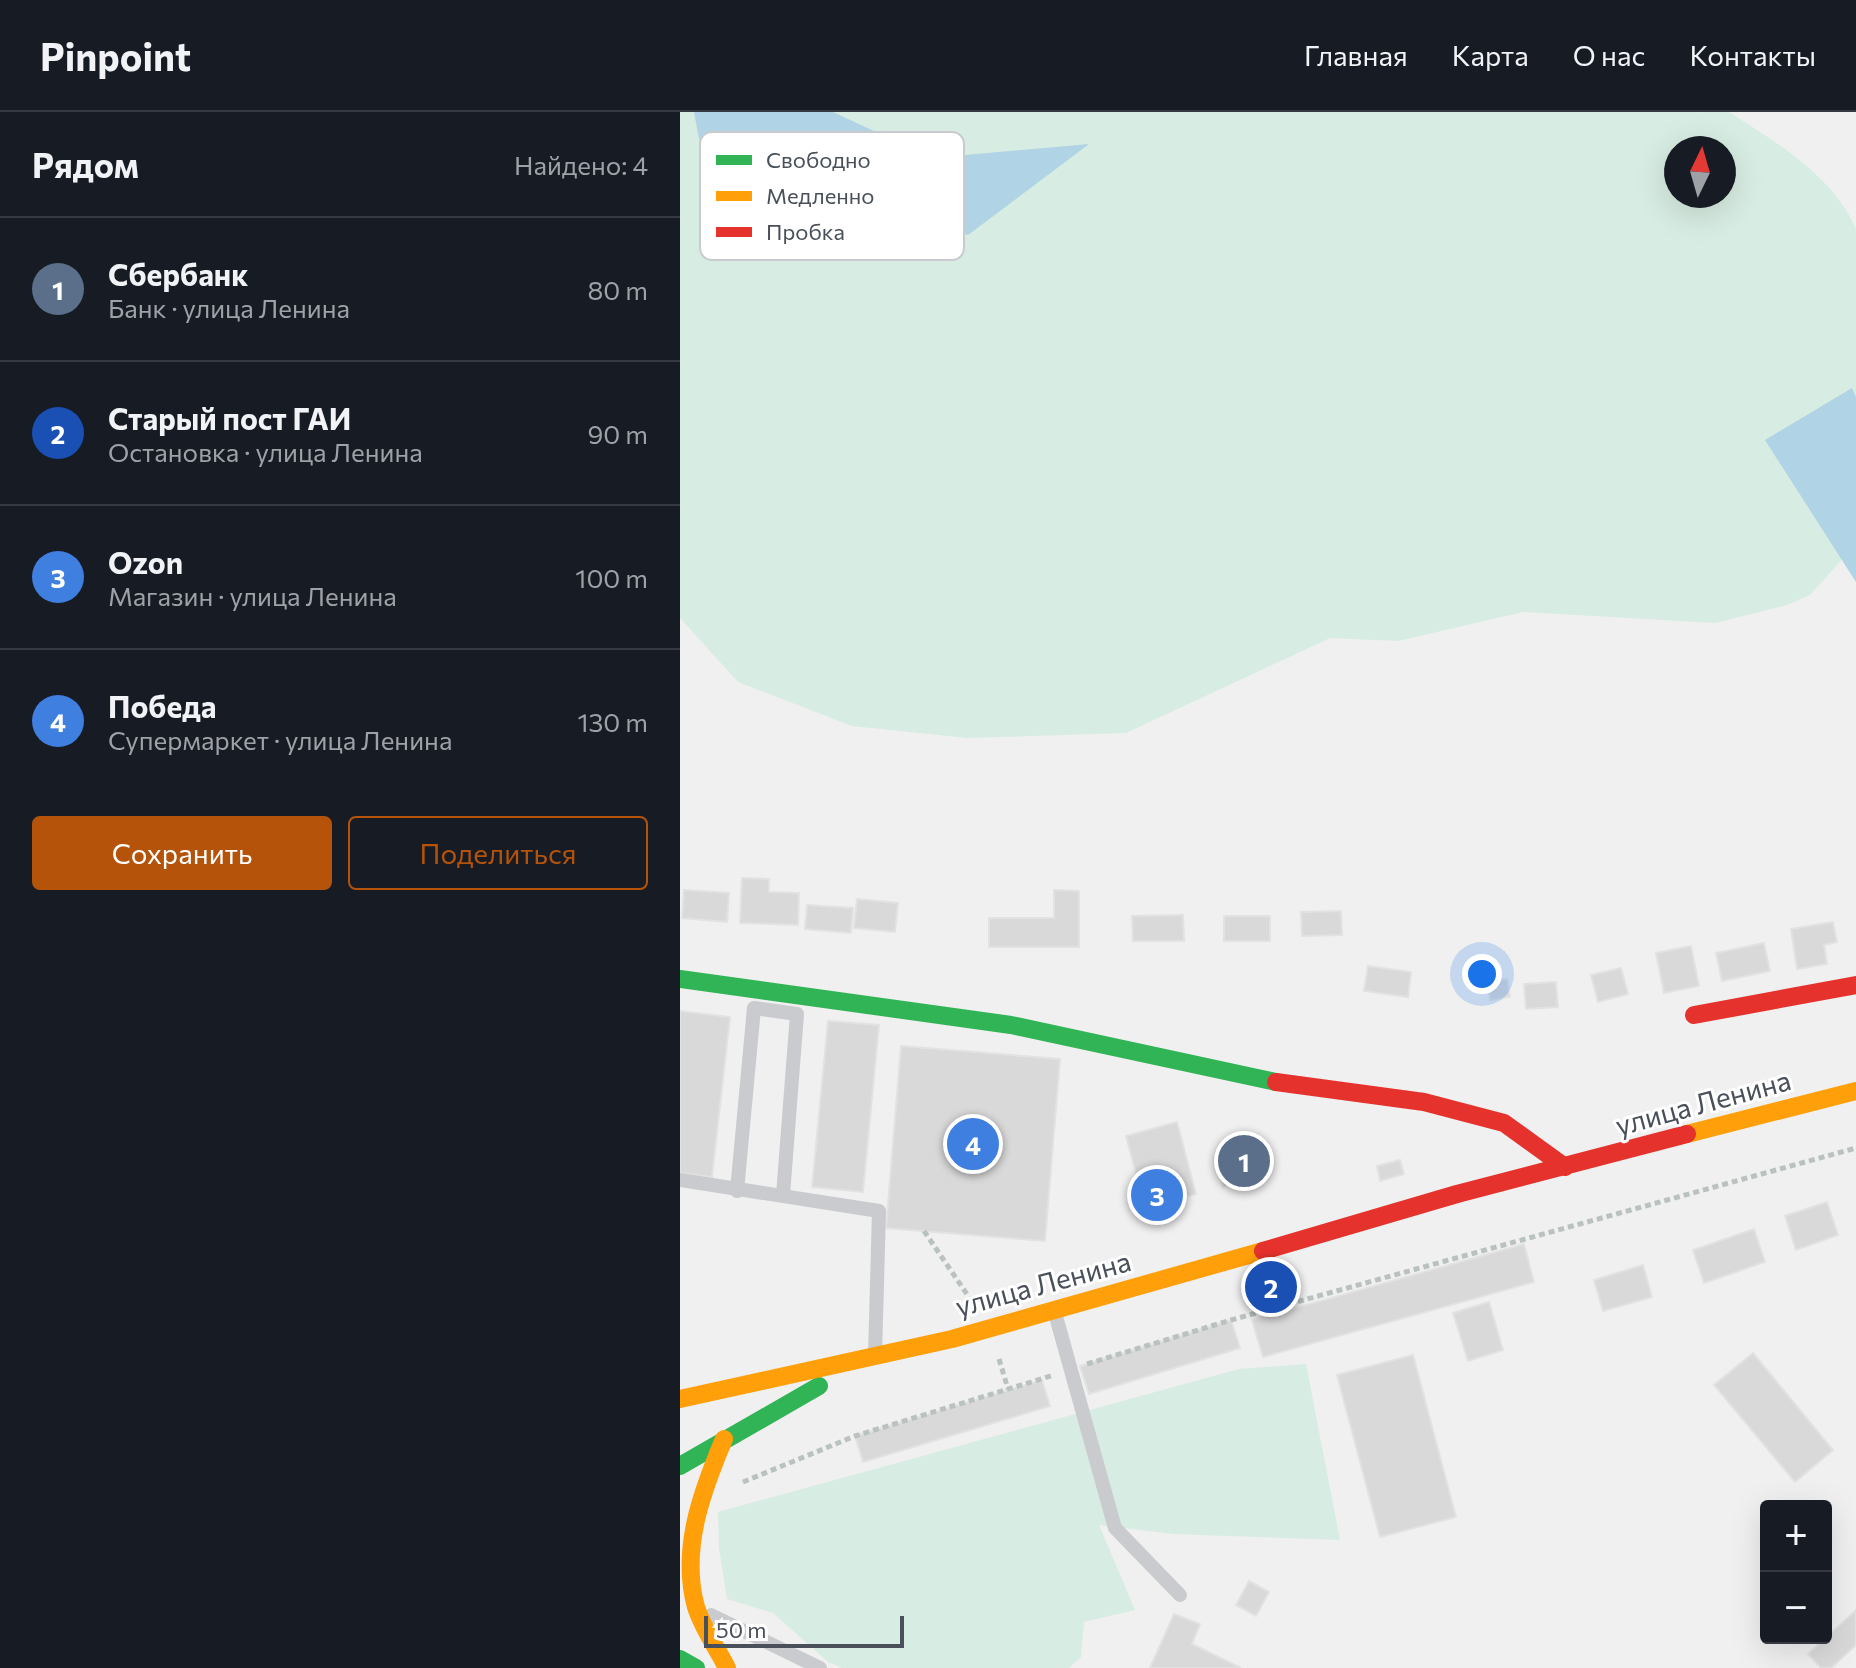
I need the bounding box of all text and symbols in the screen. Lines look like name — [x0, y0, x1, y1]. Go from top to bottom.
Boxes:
text: Pinpoint — [40, 32, 191, 79]
text: Главная — [1304, 38, 1408, 72]
text: Карта — [1452, 38, 1529, 72]
text: О нас — [1573, 38, 1645, 72]
text: Контакты — [1689, 38, 1816, 72]
legend — [700, 132, 964, 260]
north arrow — [1664, 136, 1736, 208]
text: Рядом — [32, 143, 139, 185]
text: Свободно — [766, 146, 871, 173]
text: Найдено: 4 — [514, 149, 648, 180]
text: Медленно — [766, 182, 874, 209]
text: Пробка — [766, 218, 845, 245]
text: Сбербанк — [108, 255, 248, 292]
text: 1 — [52, 274, 64, 305]
text: 80 m — [588, 274, 648, 305]
text: Банк · улица Ленина — [108, 292, 350, 323]
text: Старый пост ГАИ — [108, 399, 351, 436]
text: 2 — [51, 418, 65, 449]
text: 90 m — [588, 418, 648, 449]
text: Остановка · улица Ленина — [108, 436, 423, 467]
text: Ozon — [108, 543, 183, 580]
text: 3 — [50, 562, 66, 593]
text: 100 m — [575, 562, 648, 593]
text: Магазин · улица Ленина — [108, 580, 397, 611]
text: Победа — [108, 687, 216, 724]
text: 4 — [50, 706, 66, 737]
text: 130 m — [577, 706, 648, 737]
text: Супермаркет · улица Ленина — [108, 724, 452, 755]
button: Сохранить — [32, 816, 332, 890]
button: Поделиться — [348, 816, 648, 890]
your location — [1462, 954, 1502, 994]
street label: улица Ленина — [1612, 1062, 1794, 1142]
pin: 4 — [947, 1114, 999, 1174]
pin: 1 — [1218, 1131, 1270, 1191]
pin: 3 — [1131, 1165, 1183, 1225]
street label: улица Ленина — [952, 1243, 1134, 1323]
pin: 2 — [1245, 1257, 1297, 1317]
map controls — [1760, 1500, 1832, 1644]
button: + — [1760, 1500, 1832, 1572]
button: − — [1760, 1572, 1832, 1644]
scale bar — [704, 1612, 904, 1648]
text: 50 m — [716, 1616, 766, 1643]

